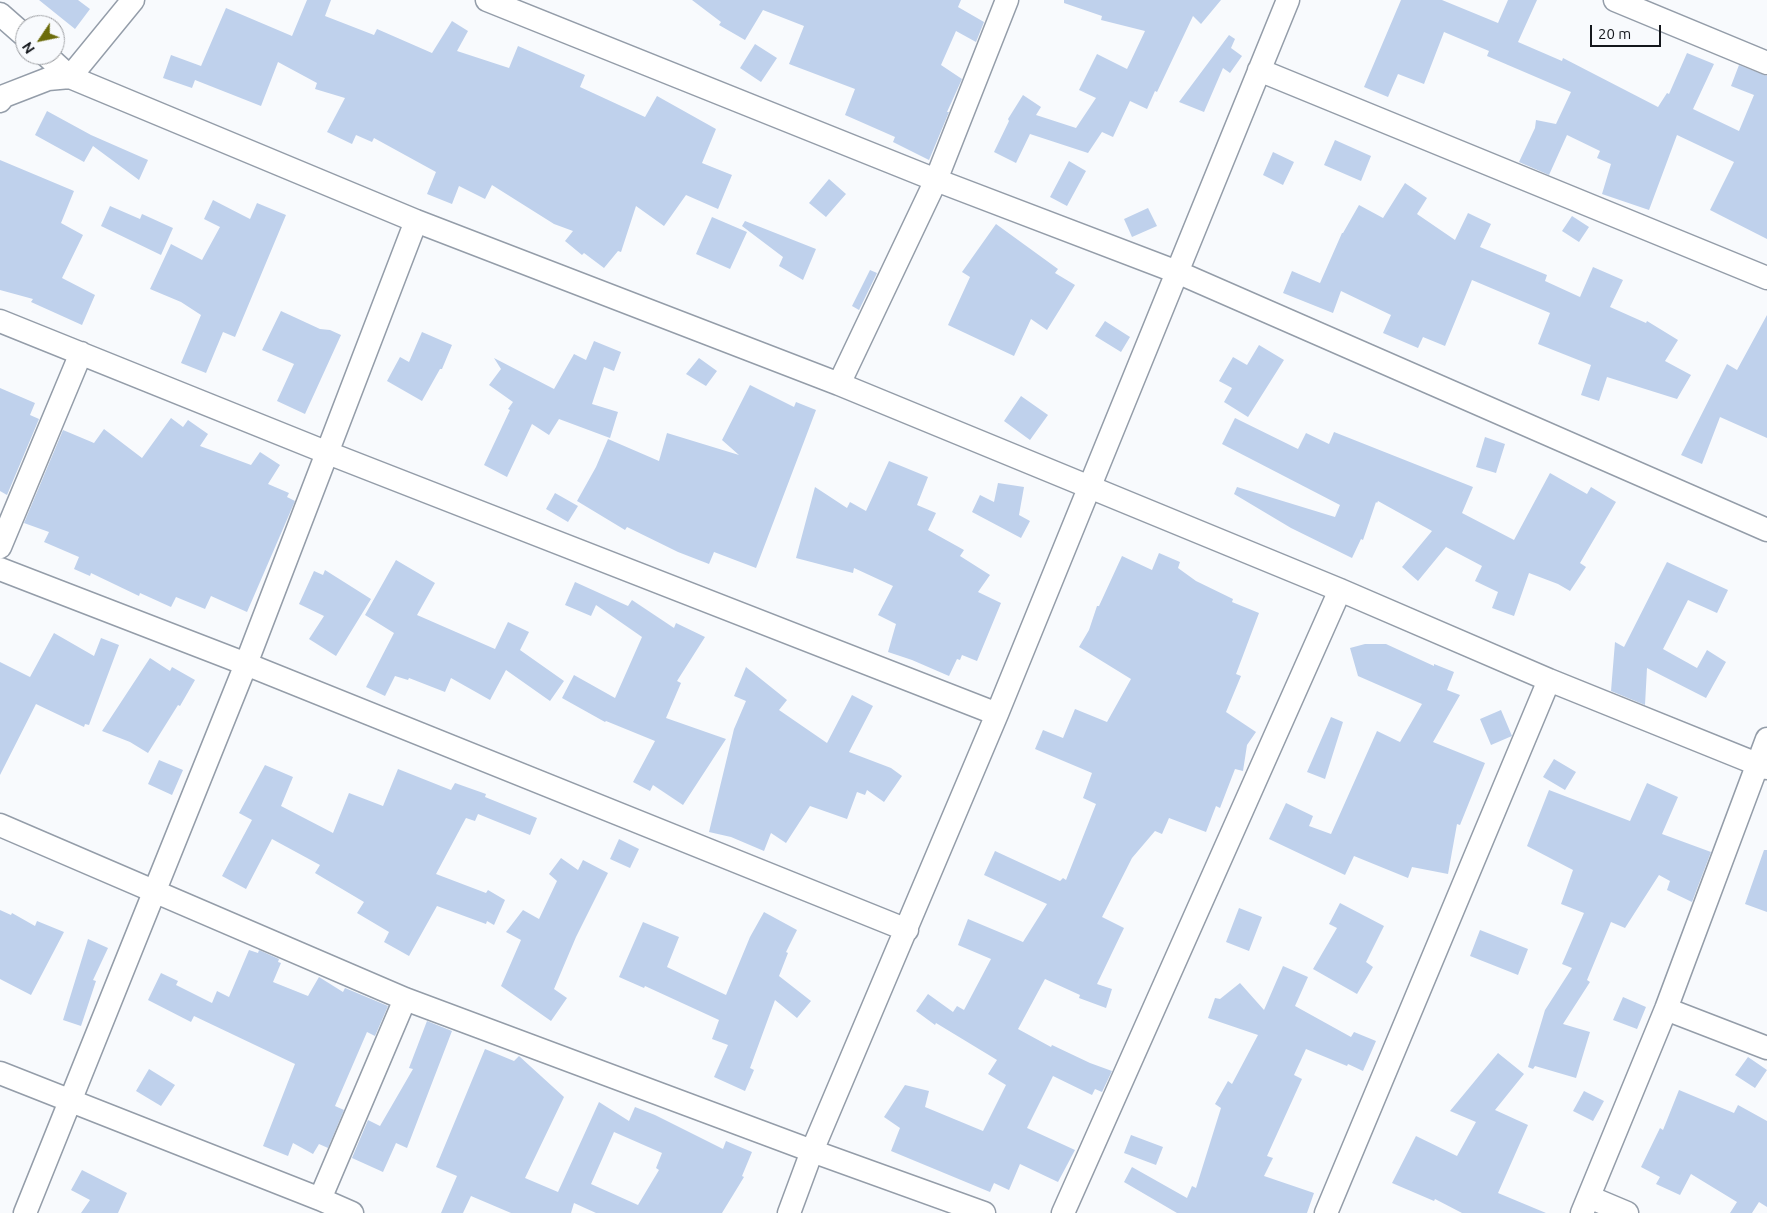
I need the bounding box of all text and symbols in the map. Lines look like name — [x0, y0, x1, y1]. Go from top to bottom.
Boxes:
north arrow — [15, 15, 65, 65]
scale bar — [1592, 15, 1663, 47]
text: 20 m — [1598, 25, 1631, 42]
text: N — [19, 39, 38, 57]

